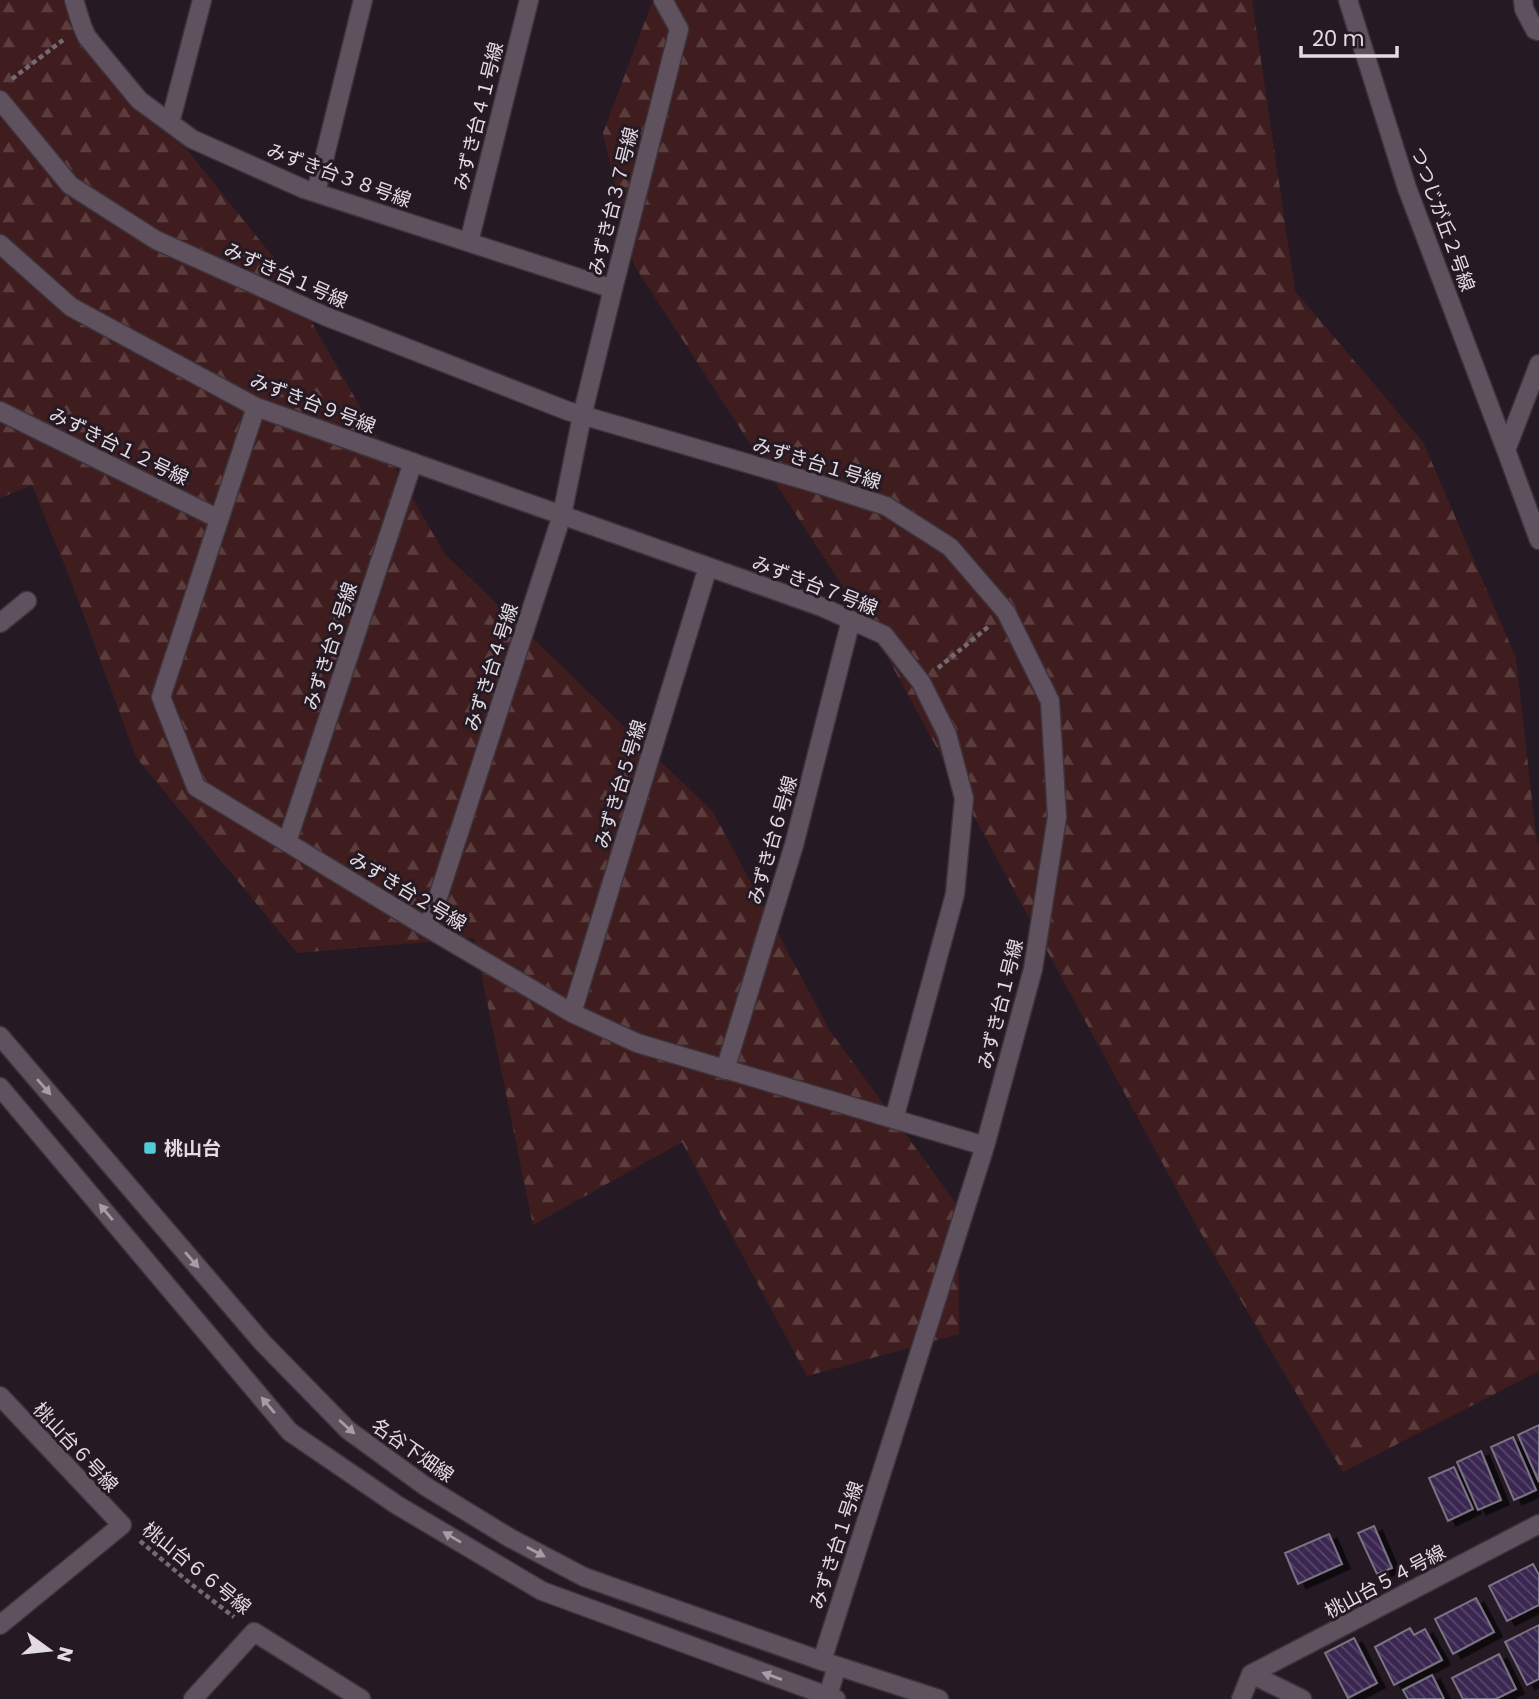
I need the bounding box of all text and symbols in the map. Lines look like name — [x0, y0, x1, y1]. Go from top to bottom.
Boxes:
scale bar — [1301, 14, 1397, 58]
text: 20 m — [1312, 24, 1365, 53]
street label: みずき台４１号線 — [447, 39, 510, 193]
street label: みずき台３７号線 — [582, 124, 645, 278]
street label: みずき台３８号線 — [263, 137, 415, 214]
street label: つつじが丘２号線 — [1404, 143, 1481, 295]
street label: みずき台１号線 — [220, 236, 352, 315]
street label: みずき台９号線 — [246, 367, 380, 440]
street label: みずき台１２号線 — [45, 401, 193, 492]
street label: みずき台１号線 — [749, 431, 884, 496]
street label: みずき台７号線 — [748, 549, 882, 622]
street label: みずき台３号線 — [297, 579, 364, 714]
street label: みずき台４号線 — [458, 600, 525, 735]
street label: みずき台５号線 — [588, 717, 653, 852]
street label: みずき台６号線 — [741, 772, 804, 908]
street label: みずき台２号線 — [344, 846, 472, 937]
street label: みずき台１号線 — [971, 936, 1030, 1072]
one-way arrow — [36, 1079, 51, 1096]
place label: 桃山台 — [164, 1135, 221, 1162]
marker: 桃山台 — [142, 1140, 158, 1156]
one-way arrow — [98, 1204, 113, 1222]
one-way arrow — [184, 1252, 199, 1269]
street label: 桃山台６号線 — [27, 1396, 124, 1498]
one-way arrow — [261, 1397, 276, 1414]
street label: 名谷下畑線 — [366, 1412, 459, 1489]
one-way arrow — [338, 1419, 355, 1434]
street label: みずき台１号線 — [803, 1478, 870, 1613]
street label: 桃山台６６号線 — [137, 1516, 257, 1621]
one-way arrow — [442, 1531, 461, 1543]
street label: 桃山台５４号線 — [1320, 1538, 1450, 1625]
one-way arrow — [526, 1546, 546, 1558]
north arrow — [14, 1615, 84, 1685]
text: N — [50, 1644, 80, 1665]
one-way arrow — [761, 1670, 782, 1681]

